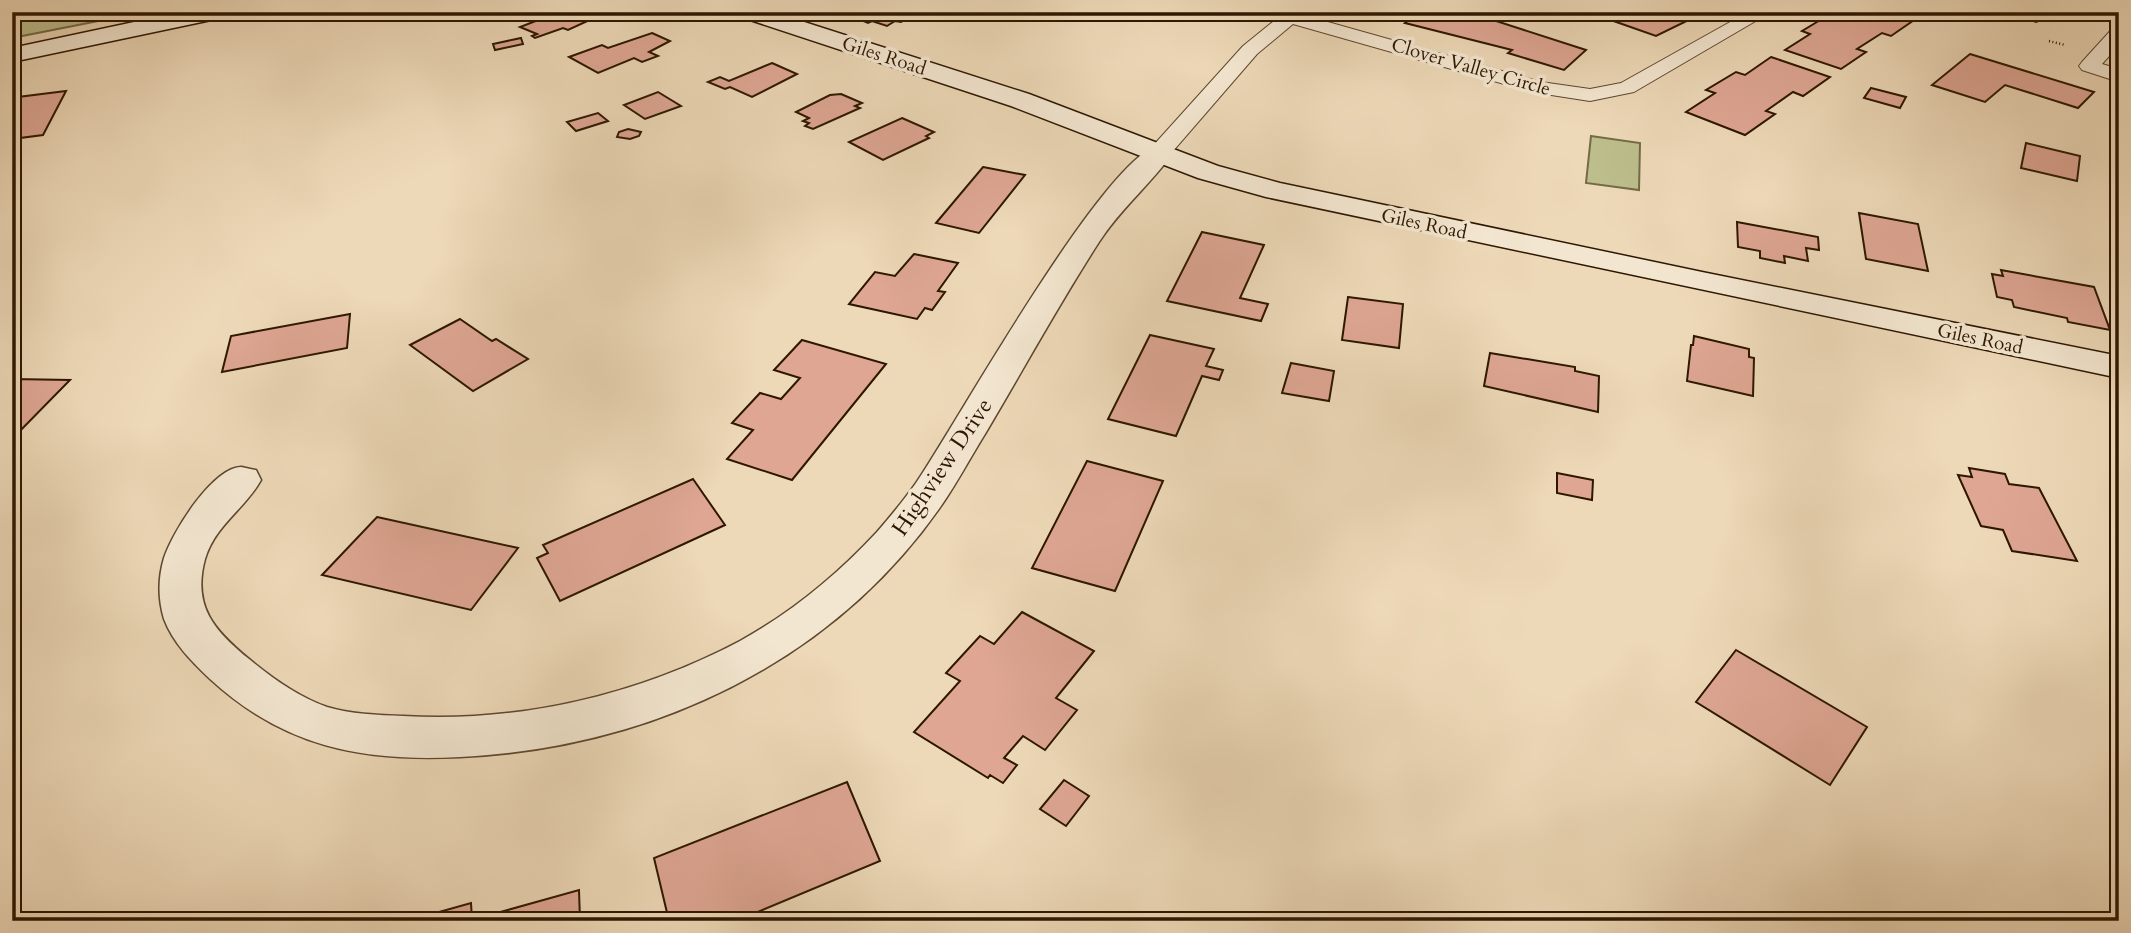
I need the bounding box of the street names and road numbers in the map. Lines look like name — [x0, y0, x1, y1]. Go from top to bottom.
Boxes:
street label: Giles Road — [839, 30, 929, 82]
street label: Clover Valley Circle — [1388, 32, 1554, 102]
street label: Giles Road — [1379, 202, 1469, 246]
street label: Giles Road — [1935, 317, 2025, 361]
street label: Highview Drive — [884, 392, 1000, 542]

